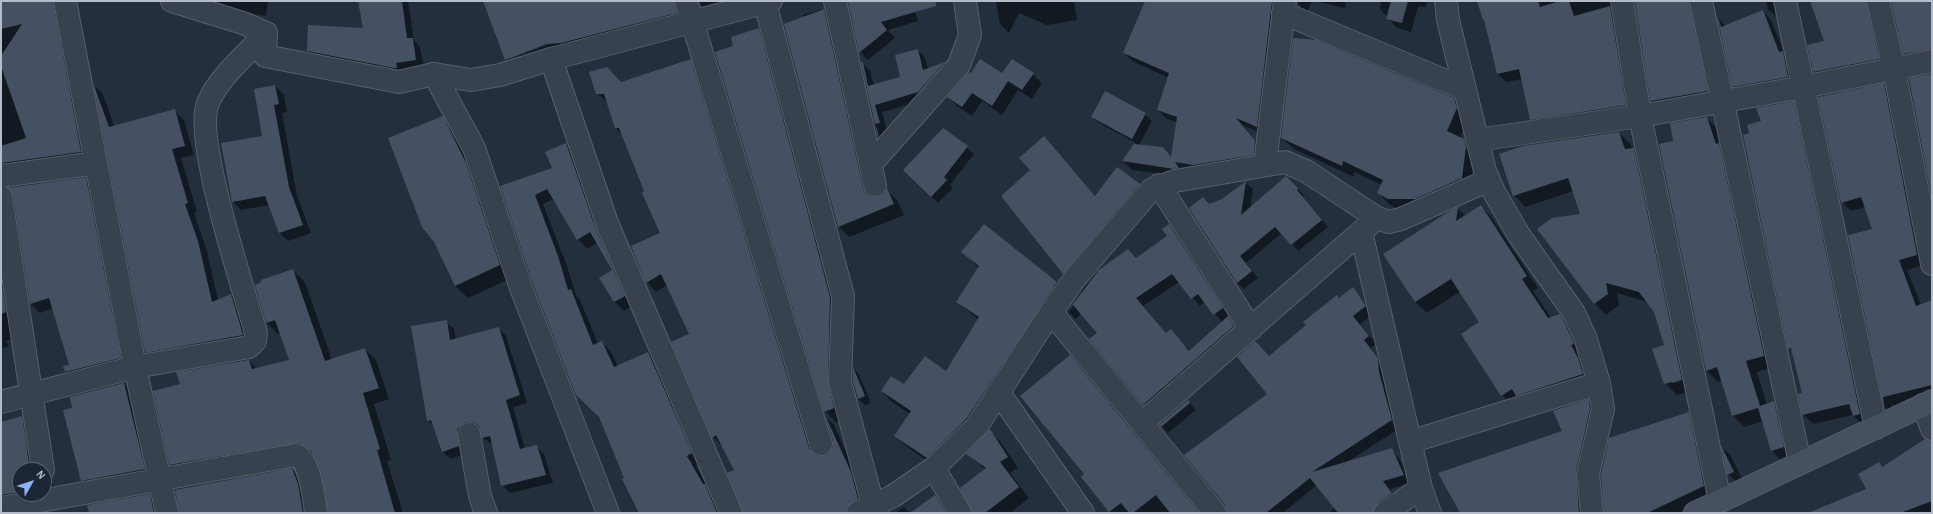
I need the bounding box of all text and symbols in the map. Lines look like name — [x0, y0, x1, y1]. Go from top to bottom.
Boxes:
north arrow — [12, 462, 52, 502]
text: N — [34, 468, 48, 481]

